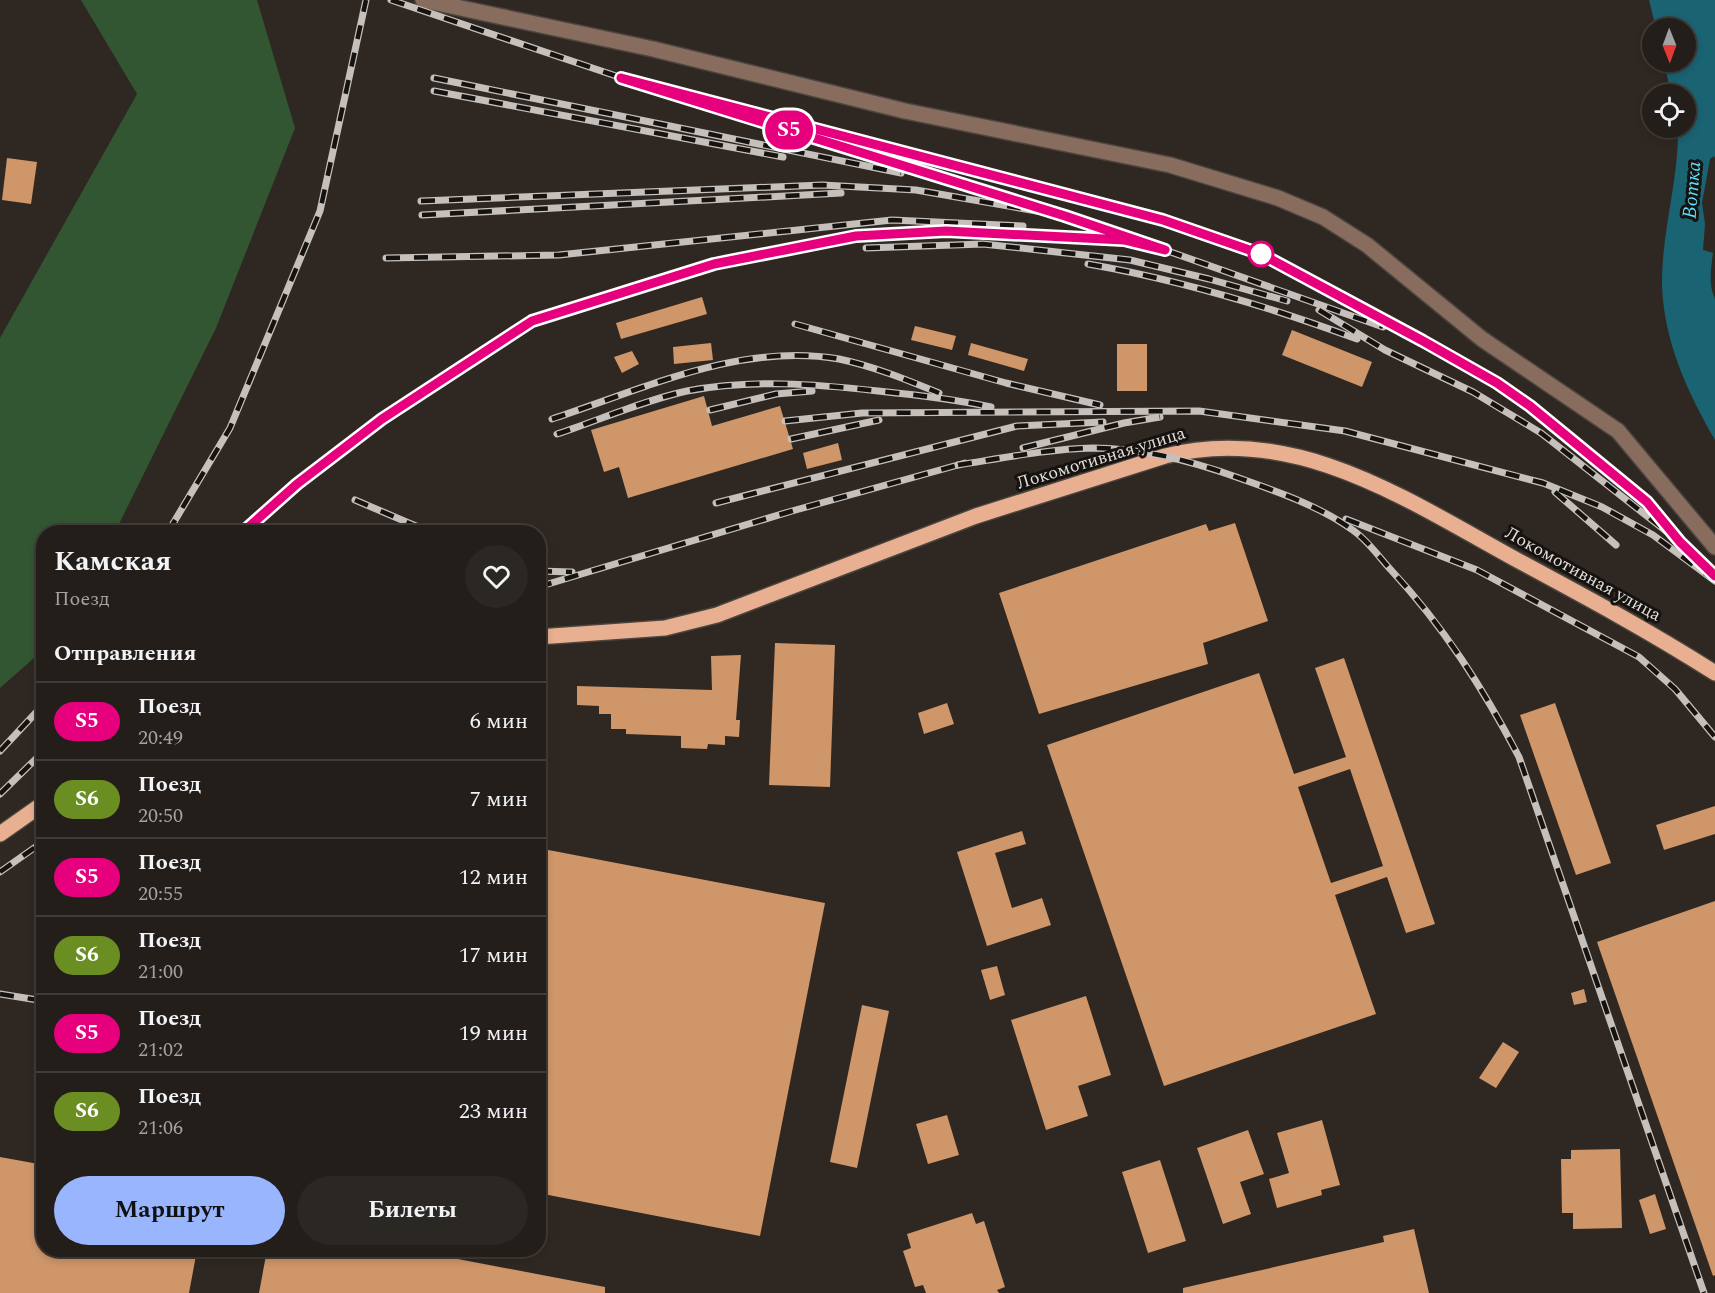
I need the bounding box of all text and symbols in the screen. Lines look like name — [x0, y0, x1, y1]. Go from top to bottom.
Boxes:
north arrow — [1642, 18, 1696, 72]
map controls — [1642, 18, 1696, 138]
button: locate — [1642, 84, 1696, 138]
line badge: S5 — [762, 110, 816, 150]
text: S5 — [777, 114, 801, 146]
water label: Вотка — [1675, 160, 1709, 220]
unlabelled marker — [1248, 241, 1274, 267]
street label: Локомотивная улица — [1013, 419, 1189, 497]
street label: Локомотивная улица — [1500, 520, 1666, 628]
text: Камская — [54, 540, 172, 583]
button: heart — [465, 545, 528, 608]
text: Поезд — [54, 584, 110, 614]
text: Отправления — [54, 637, 196, 670]
text: Поезд — [138, 690, 201, 723]
text: S5 — [75, 705, 99, 737]
text: 6 мин — [470, 705, 528, 738]
text: 20:49 — [138, 723, 183, 753]
text: Поезд — [138, 768, 201, 801]
text: S6 — [75, 783, 99, 815]
text: 7 мин — [470, 783, 528, 816]
text: 20:50 — [138, 801, 183, 831]
text: Поезд — [138, 846, 201, 879]
text: S5 — [75, 861, 99, 893]
text: 12 мин — [459, 861, 528, 894]
text: 20:55 — [138, 879, 183, 909]
text: Поезд — [138, 924, 201, 957]
text: S6 — [75, 939, 99, 971]
text: 17 мин — [459, 939, 528, 972]
text: 21:00 — [138, 957, 183, 987]
text: Поезд — [138, 1002, 201, 1035]
text: S5 — [75, 1017, 99, 1049]
text: 19 мин — [459, 1017, 528, 1050]
text: 21:02 — [138, 1035, 183, 1065]
text: Поезд — [138, 1080, 201, 1113]
text: S6 — [75, 1095, 99, 1127]
text: 23 мин — [459, 1095, 528, 1128]
text: 21:06 — [138, 1113, 183, 1143]
button: Маршрут — [54, 1176, 285, 1245]
button: Билеты — [297, 1176, 528, 1245]

